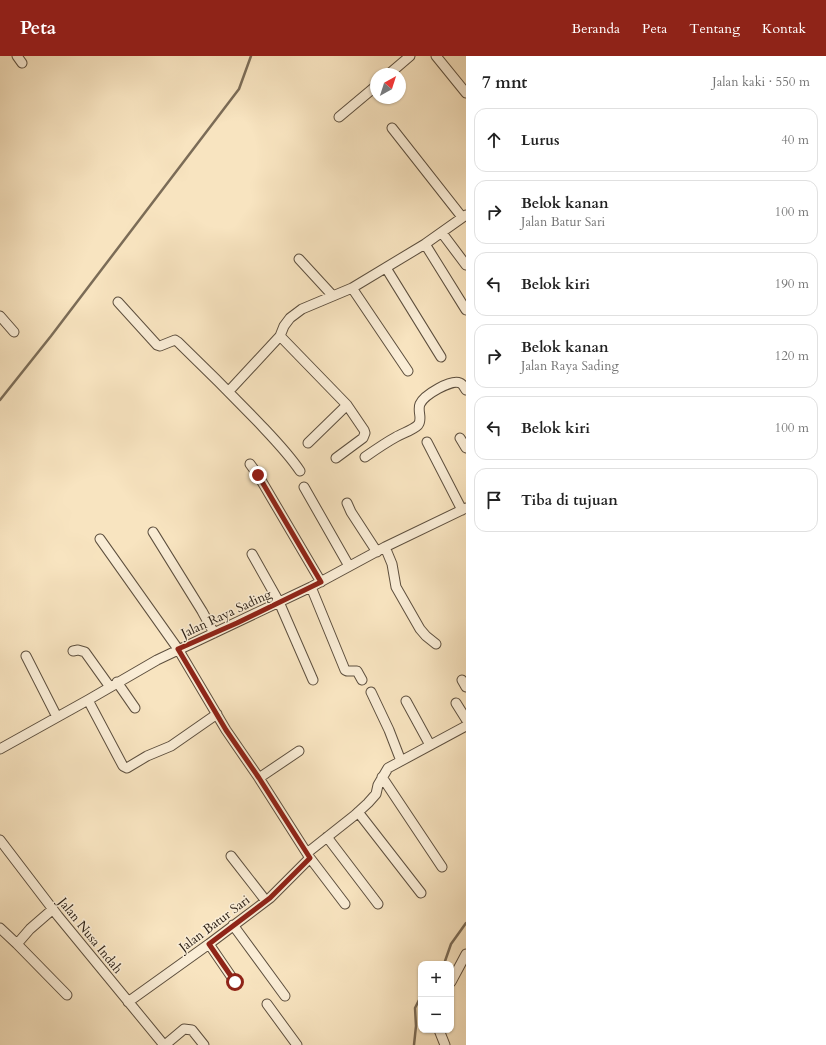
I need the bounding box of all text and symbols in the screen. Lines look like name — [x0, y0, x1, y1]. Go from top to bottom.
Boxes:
text: Peta — [20, 15, 56, 41]
text: Beranda — [572, 19, 620, 38]
text: Peta — [642, 19, 667, 38]
text: Tentang — [689, 19, 740, 38]
text: Kontak — [762, 19, 806, 38]
north arrow — [370, 68, 406, 104]
text: 7 mnt — [482, 71, 527, 94]
text: Jalan kaki · 550 m — [712, 73, 810, 91]
icon: ahead — [483, 129, 505, 151]
text: Lurus — [521, 130, 560, 150]
text: 40 m — [781, 131, 809, 149]
text: Belok kanan — [521, 193, 609, 213]
icon: right — [483, 201, 505, 223]
text: 100 m — [775, 203, 809, 221]
text: Jalan Batur Sari — [521, 213, 605, 231]
icon: left — [483, 273, 505, 295]
text: Belok kiri — [521, 274, 590, 294]
text: 190 m — [775, 275, 809, 293]
text: Belok kanan — [521, 337, 609, 357]
icon: right — [483, 345, 505, 367]
text: 120 m — [775, 347, 809, 365]
text: Jalan Raya Sading — [521, 357, 619, 375]
icon: left — [483, 417, 505, 439]
text: Belok kiri — [521, 418, 590, 438]
text: 100 m — [775, 419, 809, 437]
route end — [249, 466, 267, 484]
icon: arrive — [483, 489, 505, 511]
text: Tiba di tujuan — [521, 490, 618, 510]
street label: Jalan Raya Sading — [176, 585, 275, 644]
street label: Jalan Batur Sari — [174, 891, 254, 958]
street label: Jalan Nusa Indah — [53, 892, 126, 977]
map controls — [418, 961, 454, 1033]
button: + — [418, 961, 454, 997]
route start — [226, 973, 244, 991]
button: − — [418, 997, 454, 1033]

